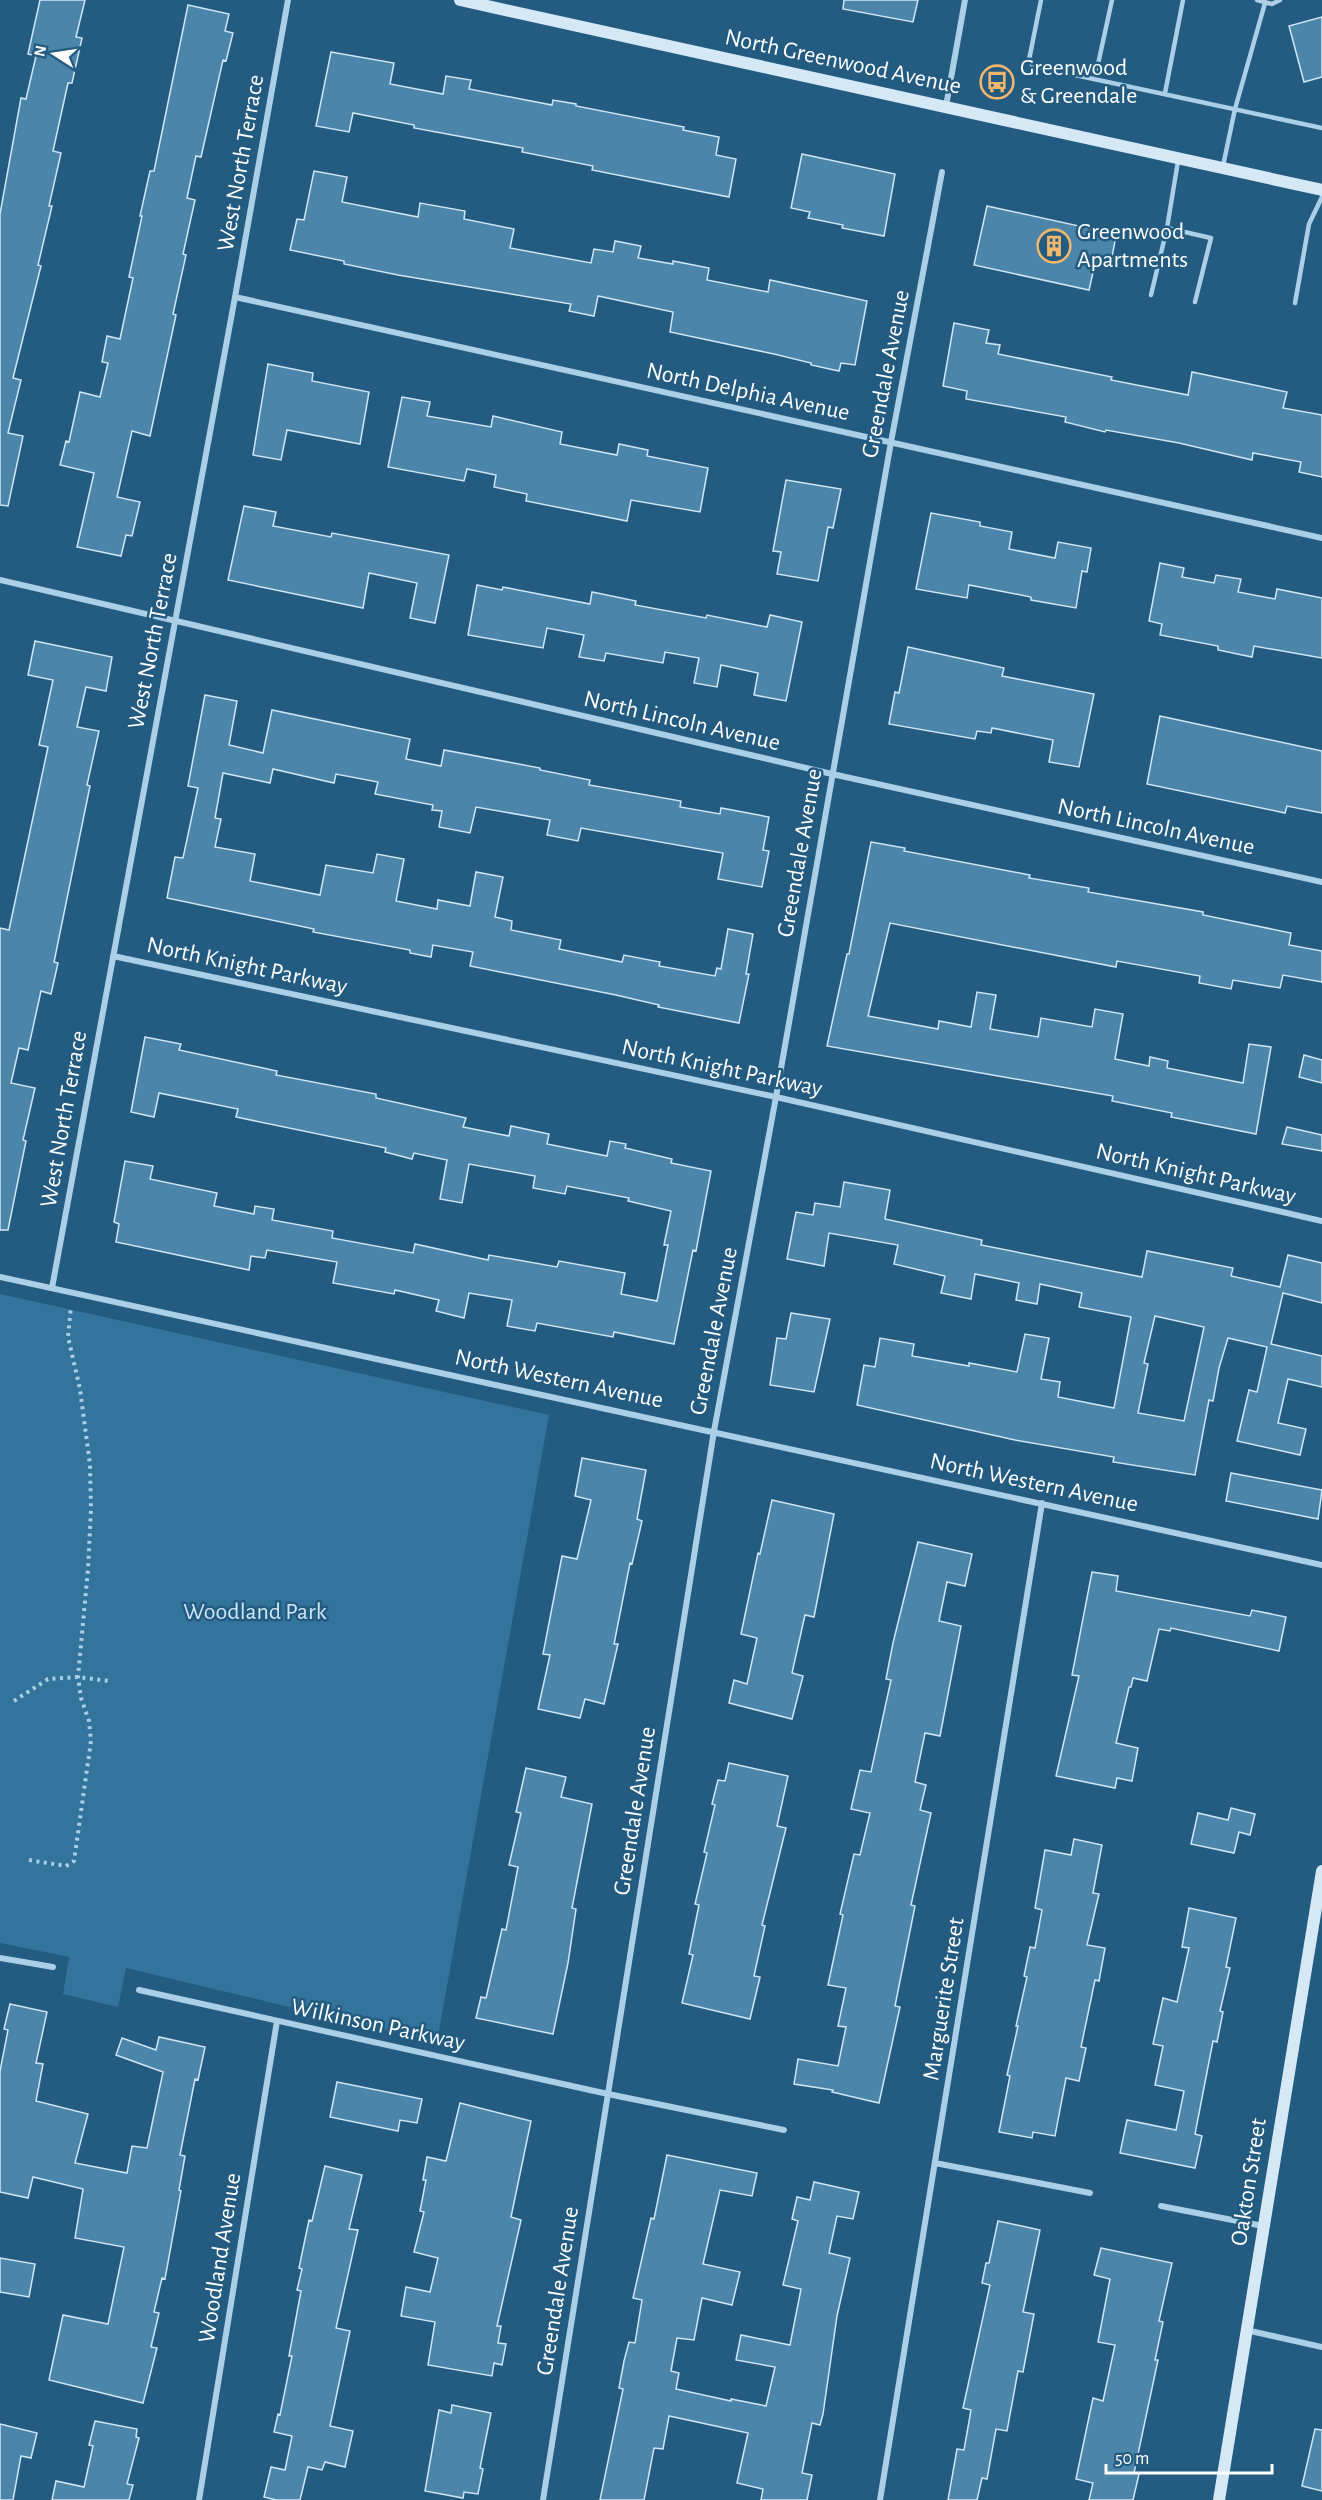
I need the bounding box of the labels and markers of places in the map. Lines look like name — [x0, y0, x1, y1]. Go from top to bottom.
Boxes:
place label: Greenwood & Greendale — [1020, 56, 1137, 108]
bus stop icon: Greenwood & Greendale — [979, 64, 1015, 100]
place label: Greenwood Apartments — [1077, 220, 1188, 272]
building icon: Greenwood Apartments — [1036, 228, 1072, 264]

